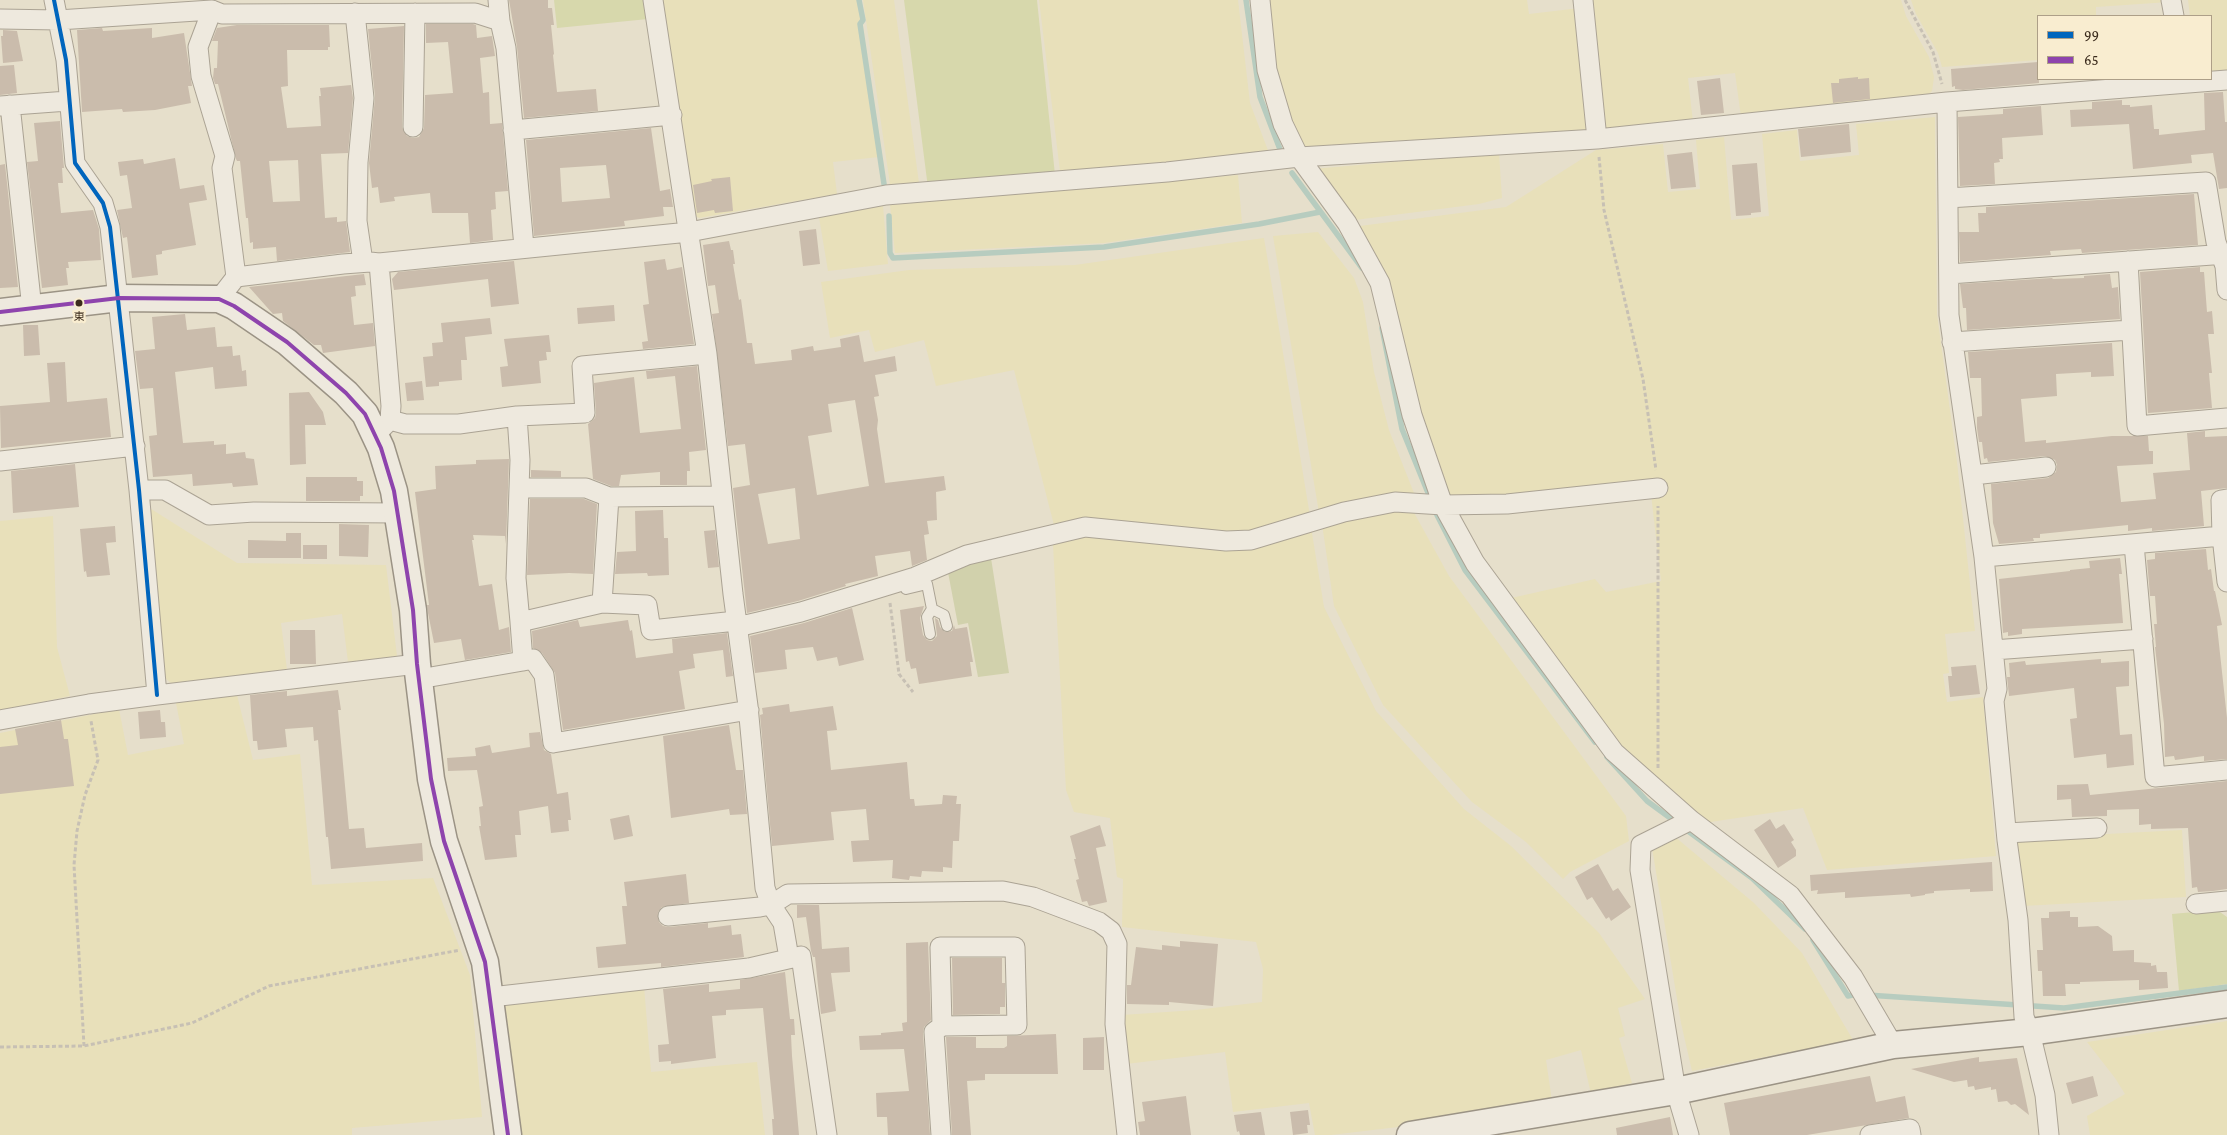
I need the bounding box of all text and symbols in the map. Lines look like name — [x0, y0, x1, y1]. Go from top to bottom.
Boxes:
legend — [2037, 15, 2212, 80]
text: 99 — [2084, 27, 2099, 43]
text: 65 — [2084, 52, 2098, 68]
marker: 東 — [74, 298, 84, 308]
place label: 東 — [74, 310, 84, 324]

